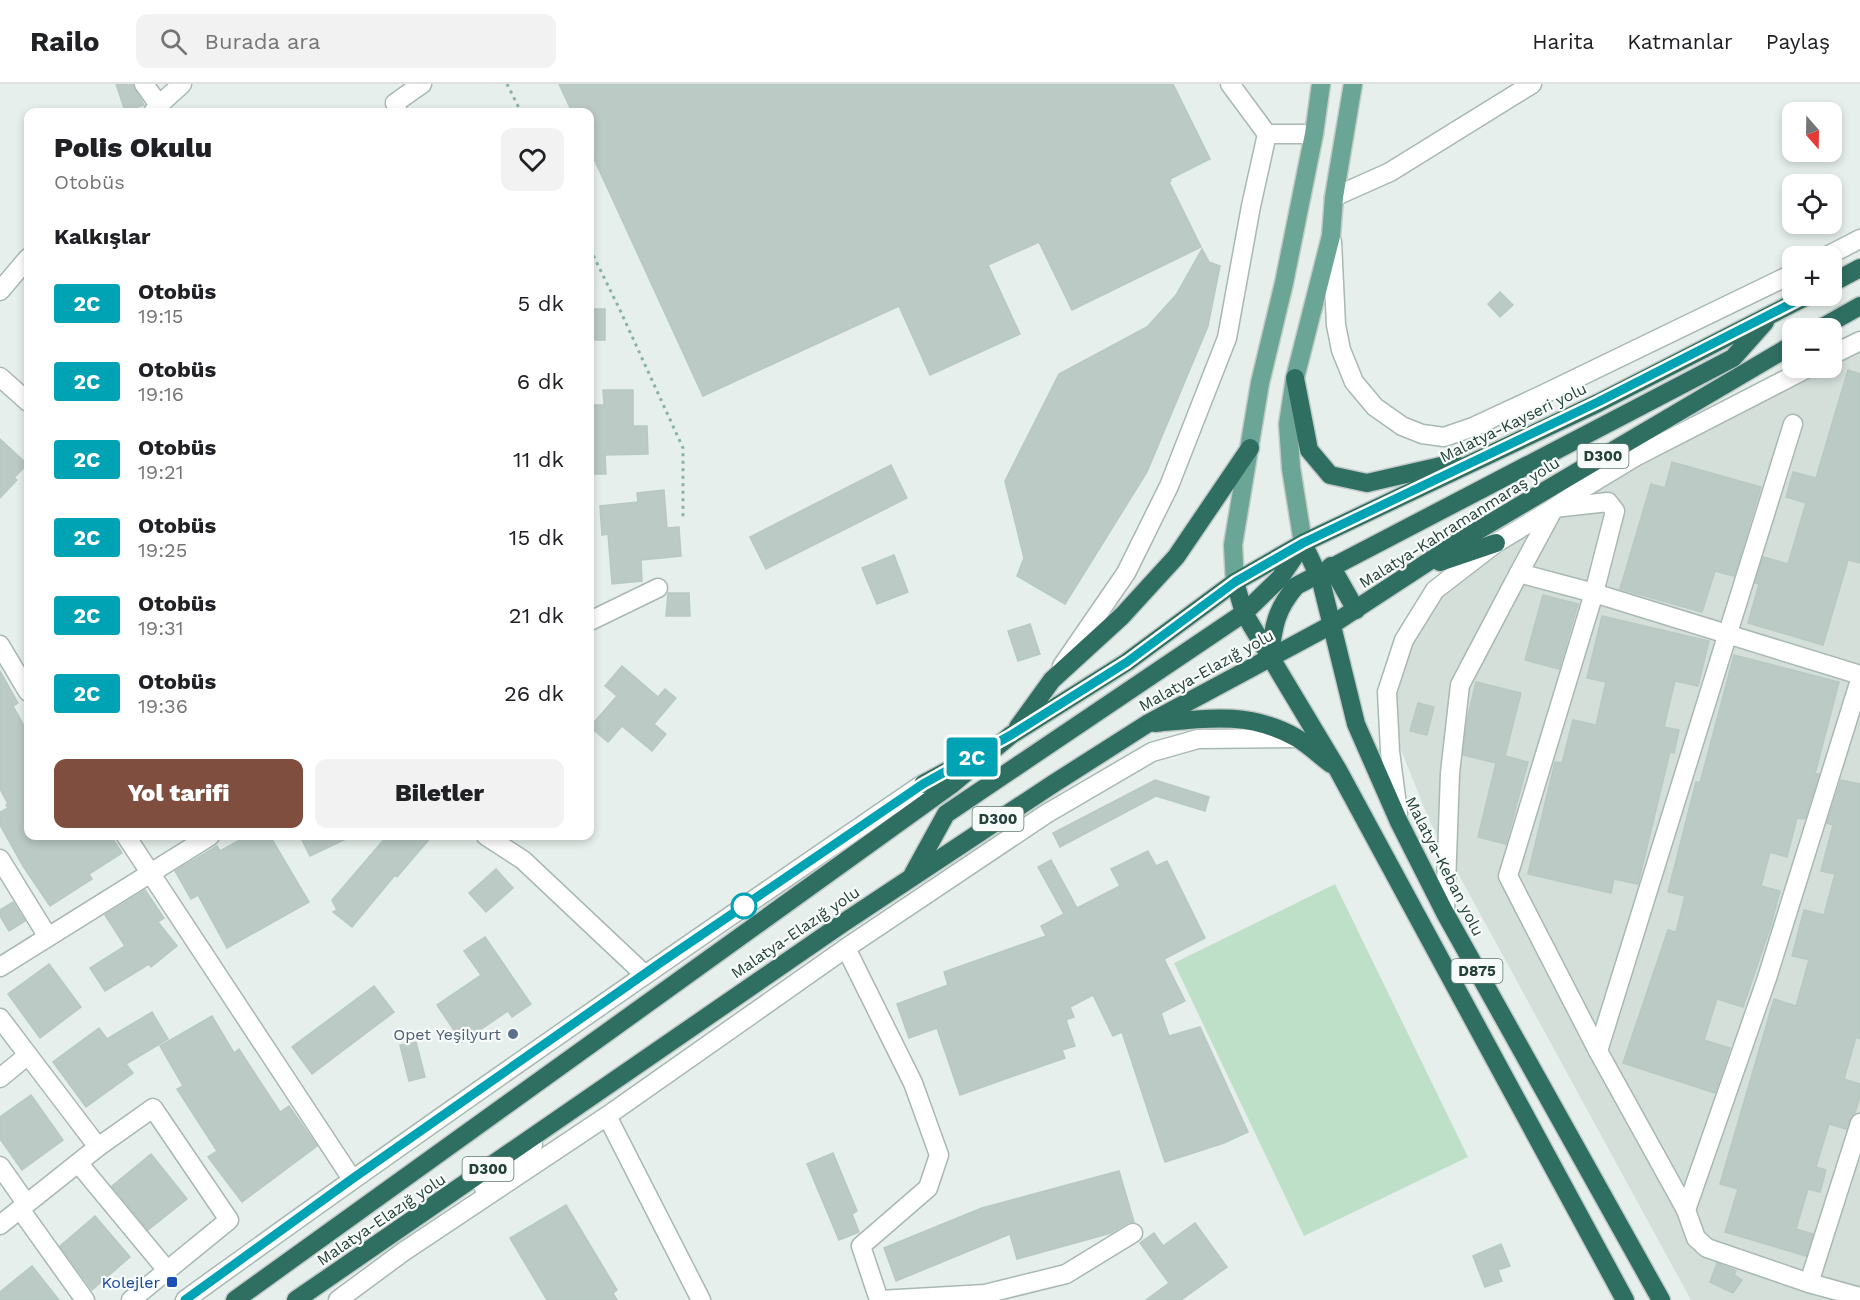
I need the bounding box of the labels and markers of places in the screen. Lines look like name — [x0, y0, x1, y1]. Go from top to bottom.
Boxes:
unlabelled marker — [731, 893, 757, 919]
place label: Opet Yeşilyurt — [393, 1025, 501, 1044]
marker: Opet Yeşilyurt — [506, 1027, 520, 1041]
place label: Kolejler — [102, 1273, 160, 1292]
marker: Kolejler — [165, 1275, 179, 1289]

